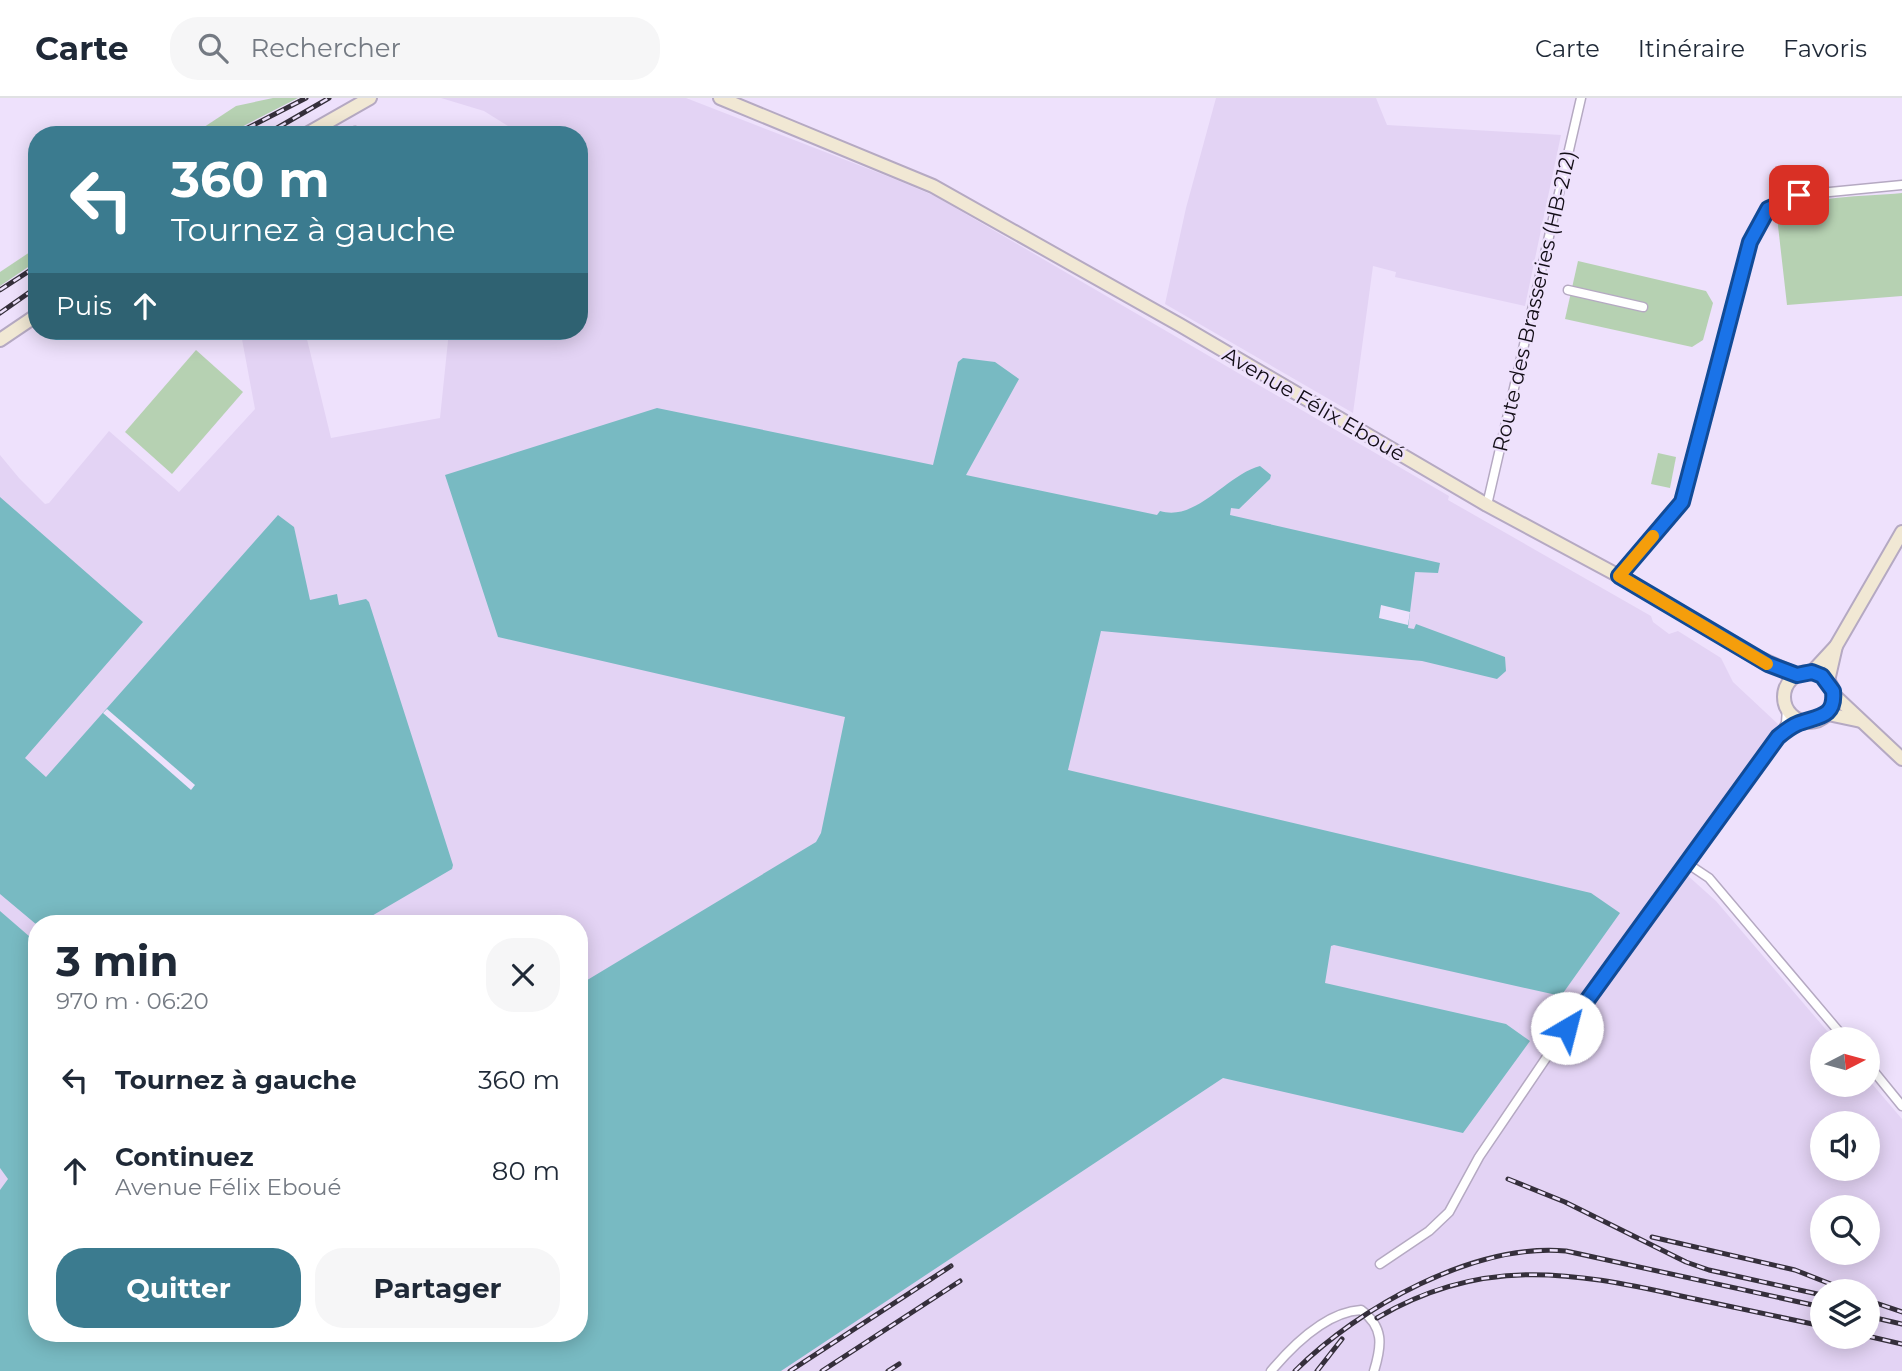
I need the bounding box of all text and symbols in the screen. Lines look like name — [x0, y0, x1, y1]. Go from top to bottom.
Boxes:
search box — [170, 17, 660, 80]
text: Carte — [35, 28, 128, 68]
icon: search — [194, 29, 232, 67]
text: Rechercher — [250, 32, 401, 64]
text: Carte — [1535, 34, 1600, 63]
text: Itinéraire — [1638, 34, 1745, 63]
text: Favoris — [1783, 34, 1867, 63]
street label: Route des Brasseries (HB-212) — [1487, 148, 1581, 454]
text: 360 m — [171, 150, 330, 209]
icon: left — [56, 154, 147, 245]
pin — [1769, 165, 1829, 225]
icon: arrive — [1780, 176, 1818, 214]
text: Tournez à gauche — [171, 210, 456, 249]
icon: ahead — [126, 287, 164, 325]
text: Puis — [56, 290, 112, 322]
street label: Avenue Félix Eboué — [1218, 342, 1410, 466]
text: 3 min — [56, 935, 178, 987]
button: close — [486, 938, 560, 1012]
text: 970 m · 06:20 — [56, 987, 209, 1015]
position arrow — [1530, 991, 1604, 1065]
north arrow — [1810, 1027, 1880, 1097]
map controls — [1810, 1027, 1880, 1349]
icon: left — [56, 1061, 94, 1099]
text: Tournez à gauche — [115, 1064, 357, 1096]
text: 360 m — [478, 1064, 560, 1096]
button: sound — [1810, 1111, 1880, 1181]
text: Continuez — [115, 1141, 254, 1173]
icon: ahead — [56, 1152, 94, 1190]
text: 80 m — [492, 1155, 560, 1187]
text: Avenue Félix Eboué — [115, 1173, 341, 1201]
button: search — [1810, 1195, 1880, 1265]
button: Quitter — [56, 1248, 301, 1328]
button: Partager — [315, 1248, 560, 1328]
button: layers — [1810, 1279, 1880, 1349]

